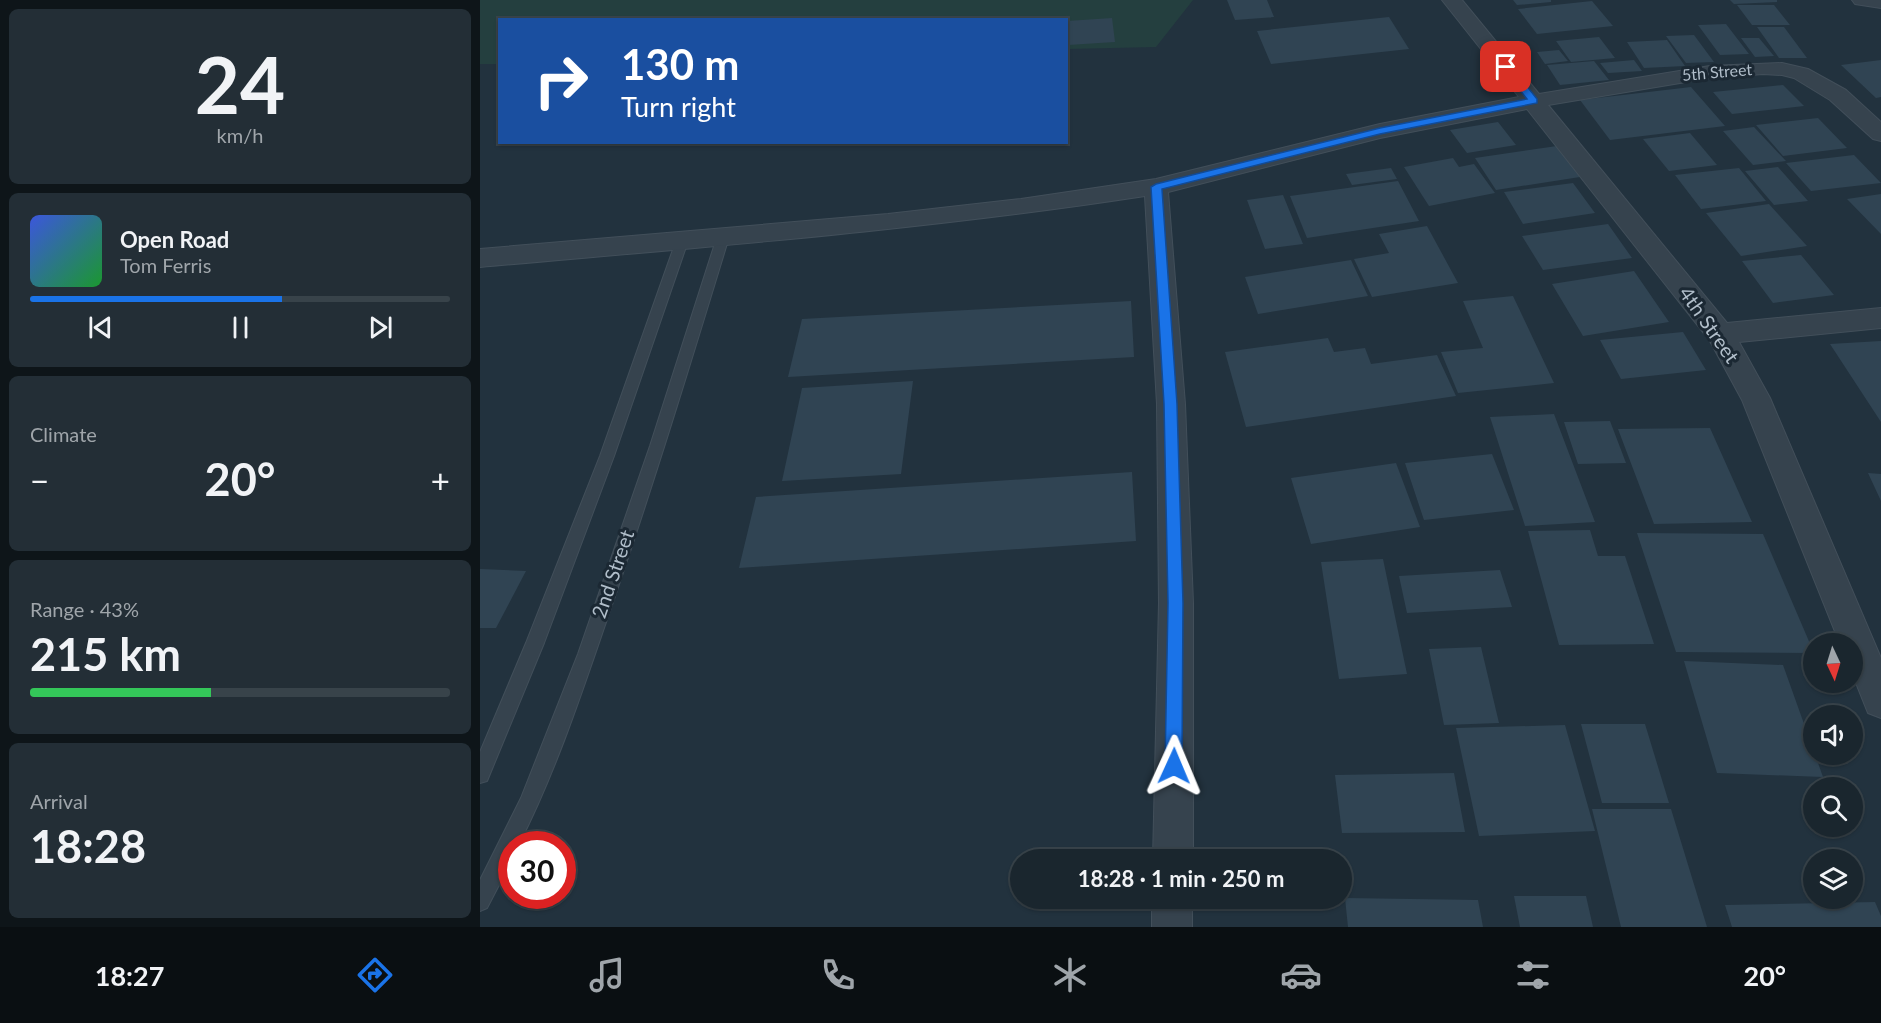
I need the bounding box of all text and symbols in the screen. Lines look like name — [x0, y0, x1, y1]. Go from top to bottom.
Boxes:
text: 24 — [195, 37, 285, 131]
text: 130 m — [621, 39, 739, 89]
pin — [1480, 41, 1531, 92]
icon: right — [522, 42, 600, 120]
icon: arrive — [1489, 50, 1522, 83]
street label: 5th Street — [1681, 59, 1753, 84]
text: Turn right — [621, 90, 736, 123]
text: km/h — [217, 123, 263, 147]
text: Open Road — [120, 226, 229, 253]
text: Tom Ferris — [120, 253, 211, 277]
street label: 4th Street — [1675, 282, 1745, 367]
icon: previous — [84, 311, 117, 344]
icon: pause — [224, 311, 257, 344]
icon: next — [364, 311, 397, 344]
text: Climate — [30, 422, 97, 446]
text: 20° — [205, 452, 275, 506]
text: − — [30, 460, 49, 500]
text: + — [431, 460, 450, 500]
street label: 2nd Street — [586, 526, 638, 621]
text: Range · 43% — [30, 597, 139, 621]
text: 215 km — [30, 627, 181, 681]
north arrow — [1803, 633, 1863, 693]
map controls — [1803, 633, 1863, 909]
button: sound — [1803, 705, 1863, 765]
position arrow — [1142, 734, 1206, 798]
button: search — [1803, 777, 1863, 837]
text: Arrival — [30, 789, 88, 813]
text: 18:28 — [30, 819, 146, 873]
speed limit sign: 30 — [498, 831, 576, 909]
button: layers — [1803, 849, 1863, 909]
text: 18:28 · 1 min · 250 m — [1078, 865, 1284, 892]
icon: directions — [354, 954, 396, 996]
icon: music — [586, 954, 628, 996]
icon: phone — [817, 954, 859, 996]
icon: climate — [1049, 954, 1091, 996]
icon: car — [1280, 954, 1322, 996]
icon: filters — [1512, 954, 1554, 996]
text: 18:27 — [95, 959, 164, 992]
text: 20° — [1744, 959, 1786, 992]

